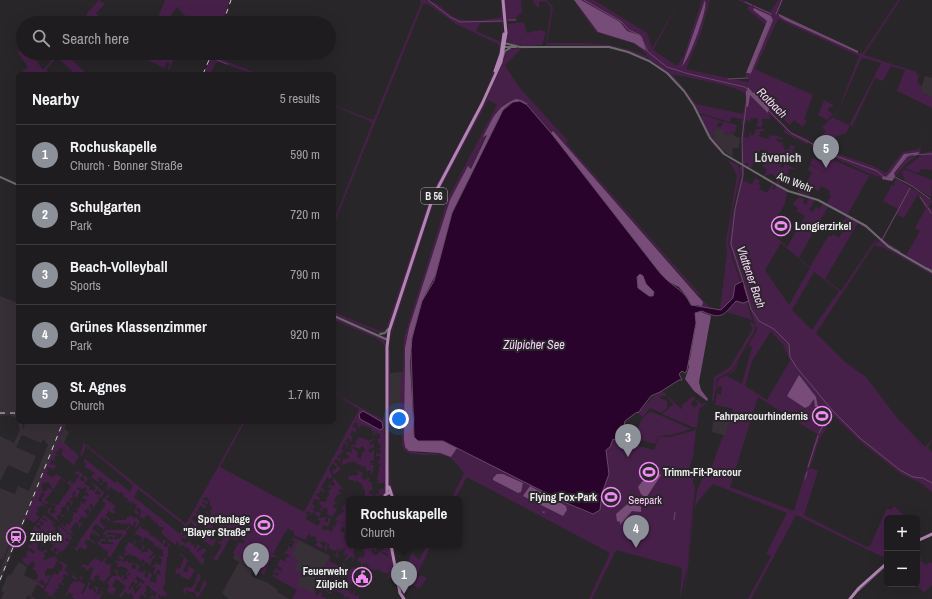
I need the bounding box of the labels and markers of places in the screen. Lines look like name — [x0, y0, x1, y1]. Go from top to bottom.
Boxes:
pin: 5 — [813, 135, 839, 168]
sports icon: Longierzirkel — [770, 215, 792, 237]
place label: Longierzirkel — [795, 219, 851, 233]
sports icon: Fahrparcourhindernis — [811, 405, 833, 427]
place label: Fahrparcourhindernis — [715, 409, 808, 423]
pin: 3 — [615, 424, 641, 457]
sports icon: Trimm-Fit-Parcour — [638, 461, 660, 483]
place label: Trimm-Fit-Parcour — [663, 465, 742, 479]
sports icon: Flying Fox-Park — [600, 486, 622, 508]
place label: Flying Fox-Park — [530, 490, 598, 504]
place label: Sportanlage "Blayer Straße" — [183, 512, 250, 539]
sports icon: Sportanlage "Blayer Straße" — [253, 514, 275, 536]
pin: 4 — [623, 515, 649, 548]
station icon: Zülpich — [5, 526, 27, 548]
place label: Zülpich — [30, 530, 62, 544]
pin: 2 — [243, 543, 269, 576]
pin: 1 — [391, 561, 417, 594]
place label: Feuerwehr Zülpich — [303, 564, 348, 591]
public building icon: Feuerwehr Zülpich — [351, 566, 373, 588]

